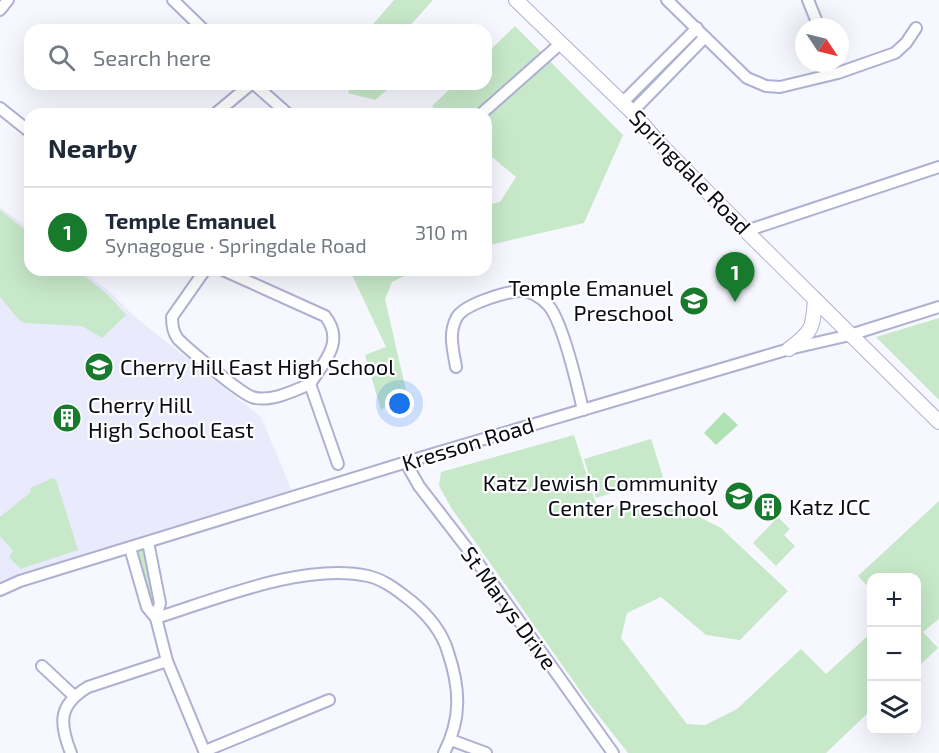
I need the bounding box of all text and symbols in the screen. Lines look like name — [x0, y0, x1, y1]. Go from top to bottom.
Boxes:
north arrow — [795, 18, 849, 72]
search box — [24, 24, 492, 90]
icon: search — [45, 41, 78, 74]
text: Search here — [93, 44, 211, 70]
street label: Springdale Road — [625, 104, 757, 239]
text: Nearby — [48, 132, 137, 163]
text: Temple Emanuel — [105, 207, 276, 233]
text: 1 — [63, 220, 72, 244]
text: 310 m — [415, 220, 468, 244]
text: Synagogue · Springdale Road — [105, 233, 367, 257]
pin: 1 — [716, 252, 754, 302]
place label: Temple Emanuel Preschool — [508, 274, 673, 325]
school or university icon: Temple Emanuel Preschool — [678, 285, 710, 317]
school or university icon: Cherry Hill East High School — [83, 351, 115, 383]
place label: Cherry Hill East High School — [120, 353, 395, 379]
your location — [385, 389, 414, 418]
place label: Cherry Hill High School East — [88, 391, 254, 442]
building icon: Cherry Hill High School East — [51, 402, 83, 434]
street label: Kresson Road — [399, 411, 537, 475]
place label: Katz Jewish Community Center Preschool — [483, 469, 718, 520]
school or university icon: Katz Jewish Community Center Preschool — [723, 480, 755, 512]
building icon: Katz JCC — [752, 491, 784, 523]
place label: Katz JCC — [789, 493, 870, 519]
street label: St Marys Drive — [456, 541, 563, 674]
map controls — [867, 573, 921, 735]
button: + — [867, 573, 921, 627]
button: − — [867, 627, 921, 681]
button: layers — [867, 681, 921, 735]

